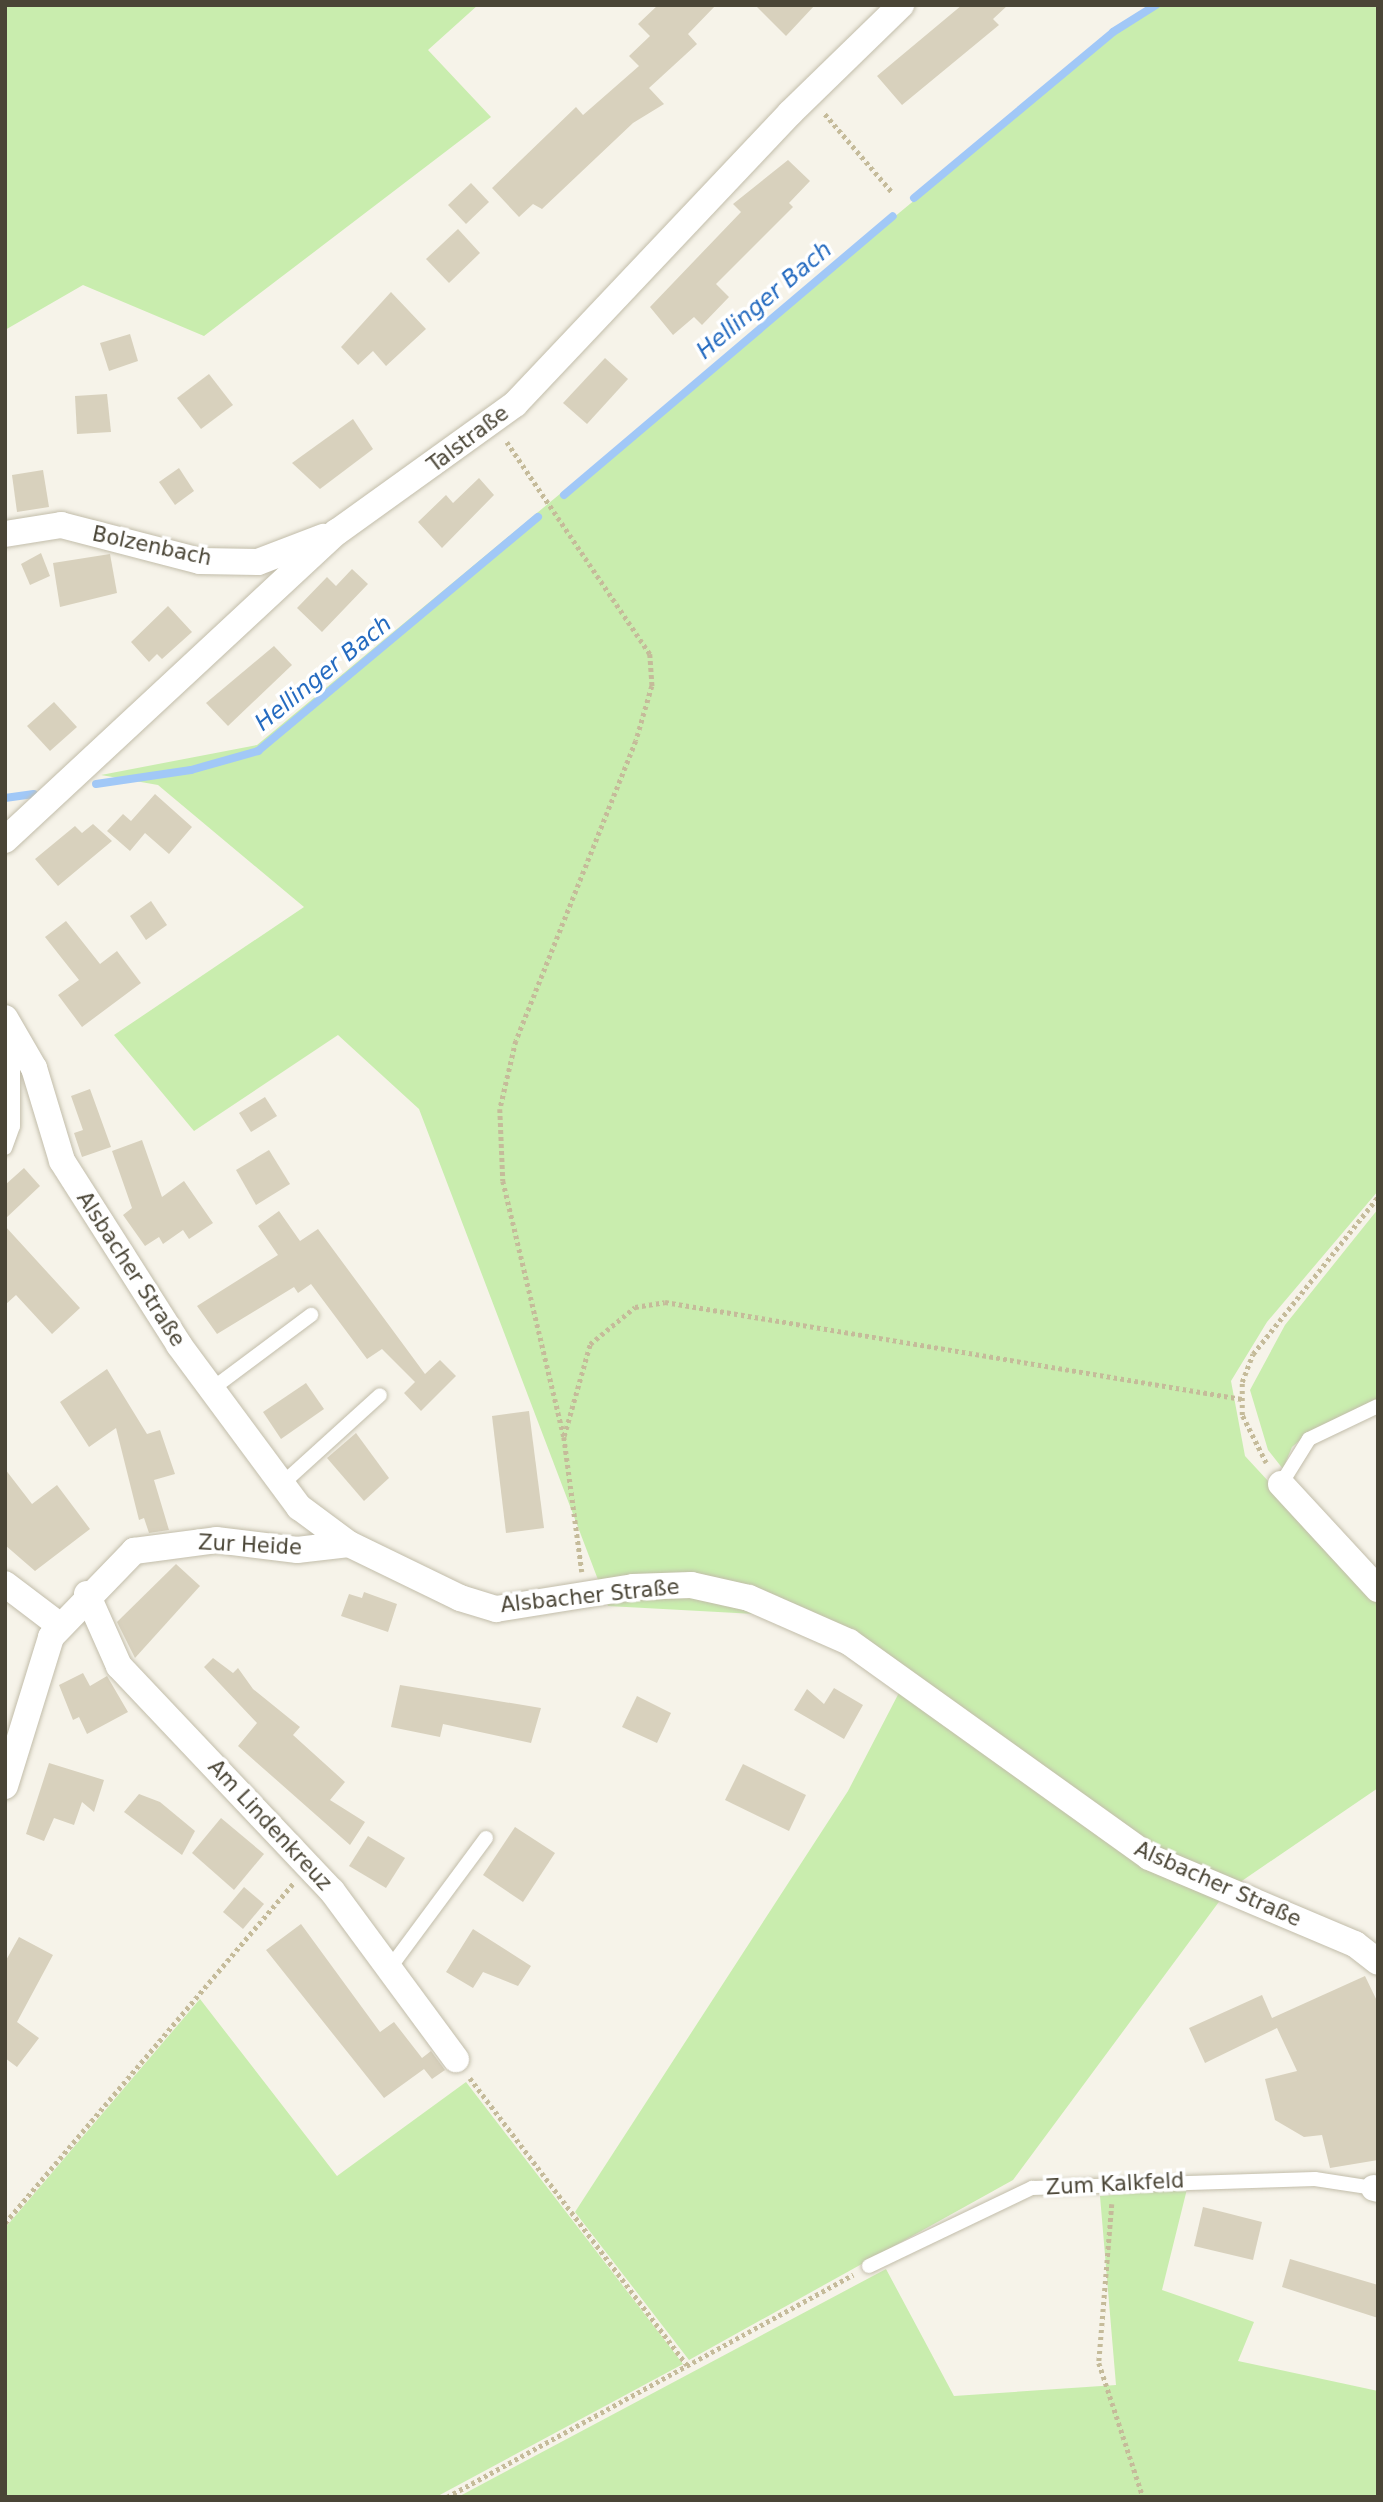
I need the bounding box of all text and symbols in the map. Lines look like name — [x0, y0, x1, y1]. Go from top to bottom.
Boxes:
water label: Hellinger Bach — [691, 235, 837, 365]
street label: Talstraße — [423, 400, 513, 478]
street label: Bolzenbach — [90, 521, 214, 571]
water label: Hellinger Bach — [249, 609, 397, 737]
street label: Alsbacher Straße — [72, 1187, 190, 1351]
street label: Zur Heide — [198, 1530, 302, 1560]
street label: Alsbacher Straße — [499, 1574, 681, 1618]
street label: Am Lindenkreuz — [203, 1754, 337, 1896]
street label: Alsbacher Straße — [1131, 1836, 1305, 1932]
street label: Zum Kalkfeld — [1045, 2168, 1185, 2200]

